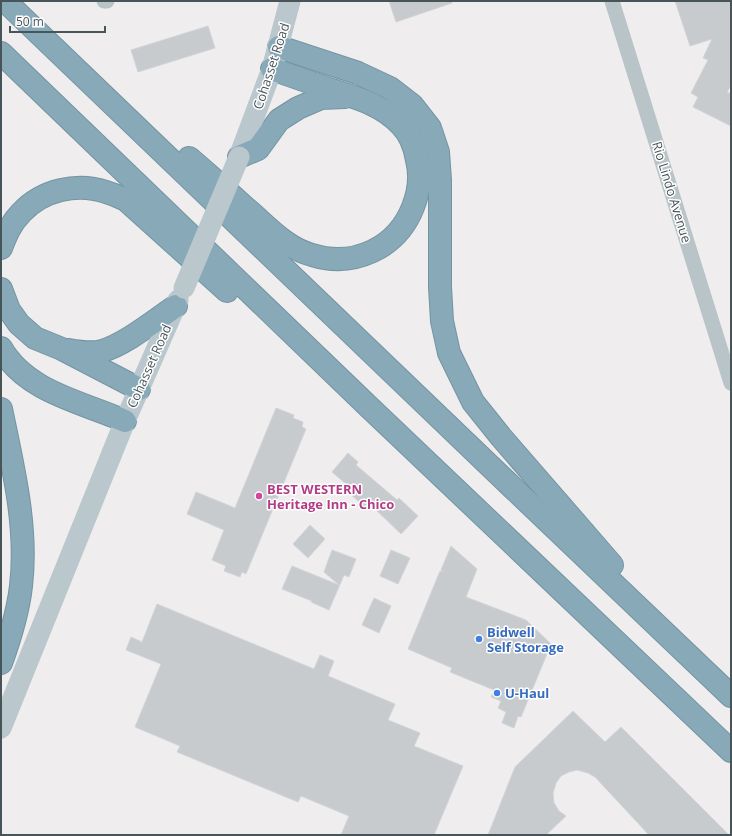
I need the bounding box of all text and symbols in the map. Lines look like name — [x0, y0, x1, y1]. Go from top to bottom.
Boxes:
scale bar — [10, 8, 105, 34]
text: 50 m — [16, 13, 44, 30]
street label: Cohasset Road — [249, 20, 293, 112]
street label: Rio Lindo Avenue — [648, 139, 696, 245]
street label: Cohasset Road — [122, 321, 176, 411]
place label: BEST WESTERN Heritage Inn - Chico — [267, 480, 394, 513]
marker: BEST WESTERN Heritage Inn - Chico — [254, 491, 264, 501]
place label: Bidwell Self Storage — [487, 623, 564, 656]
marker: Bidwell Self Storage — [474, 634, 484, 644]
place label: U-Haul — [505, 684, 549, 702]
marker: U-Haul — [492, 688, 502, 698]

